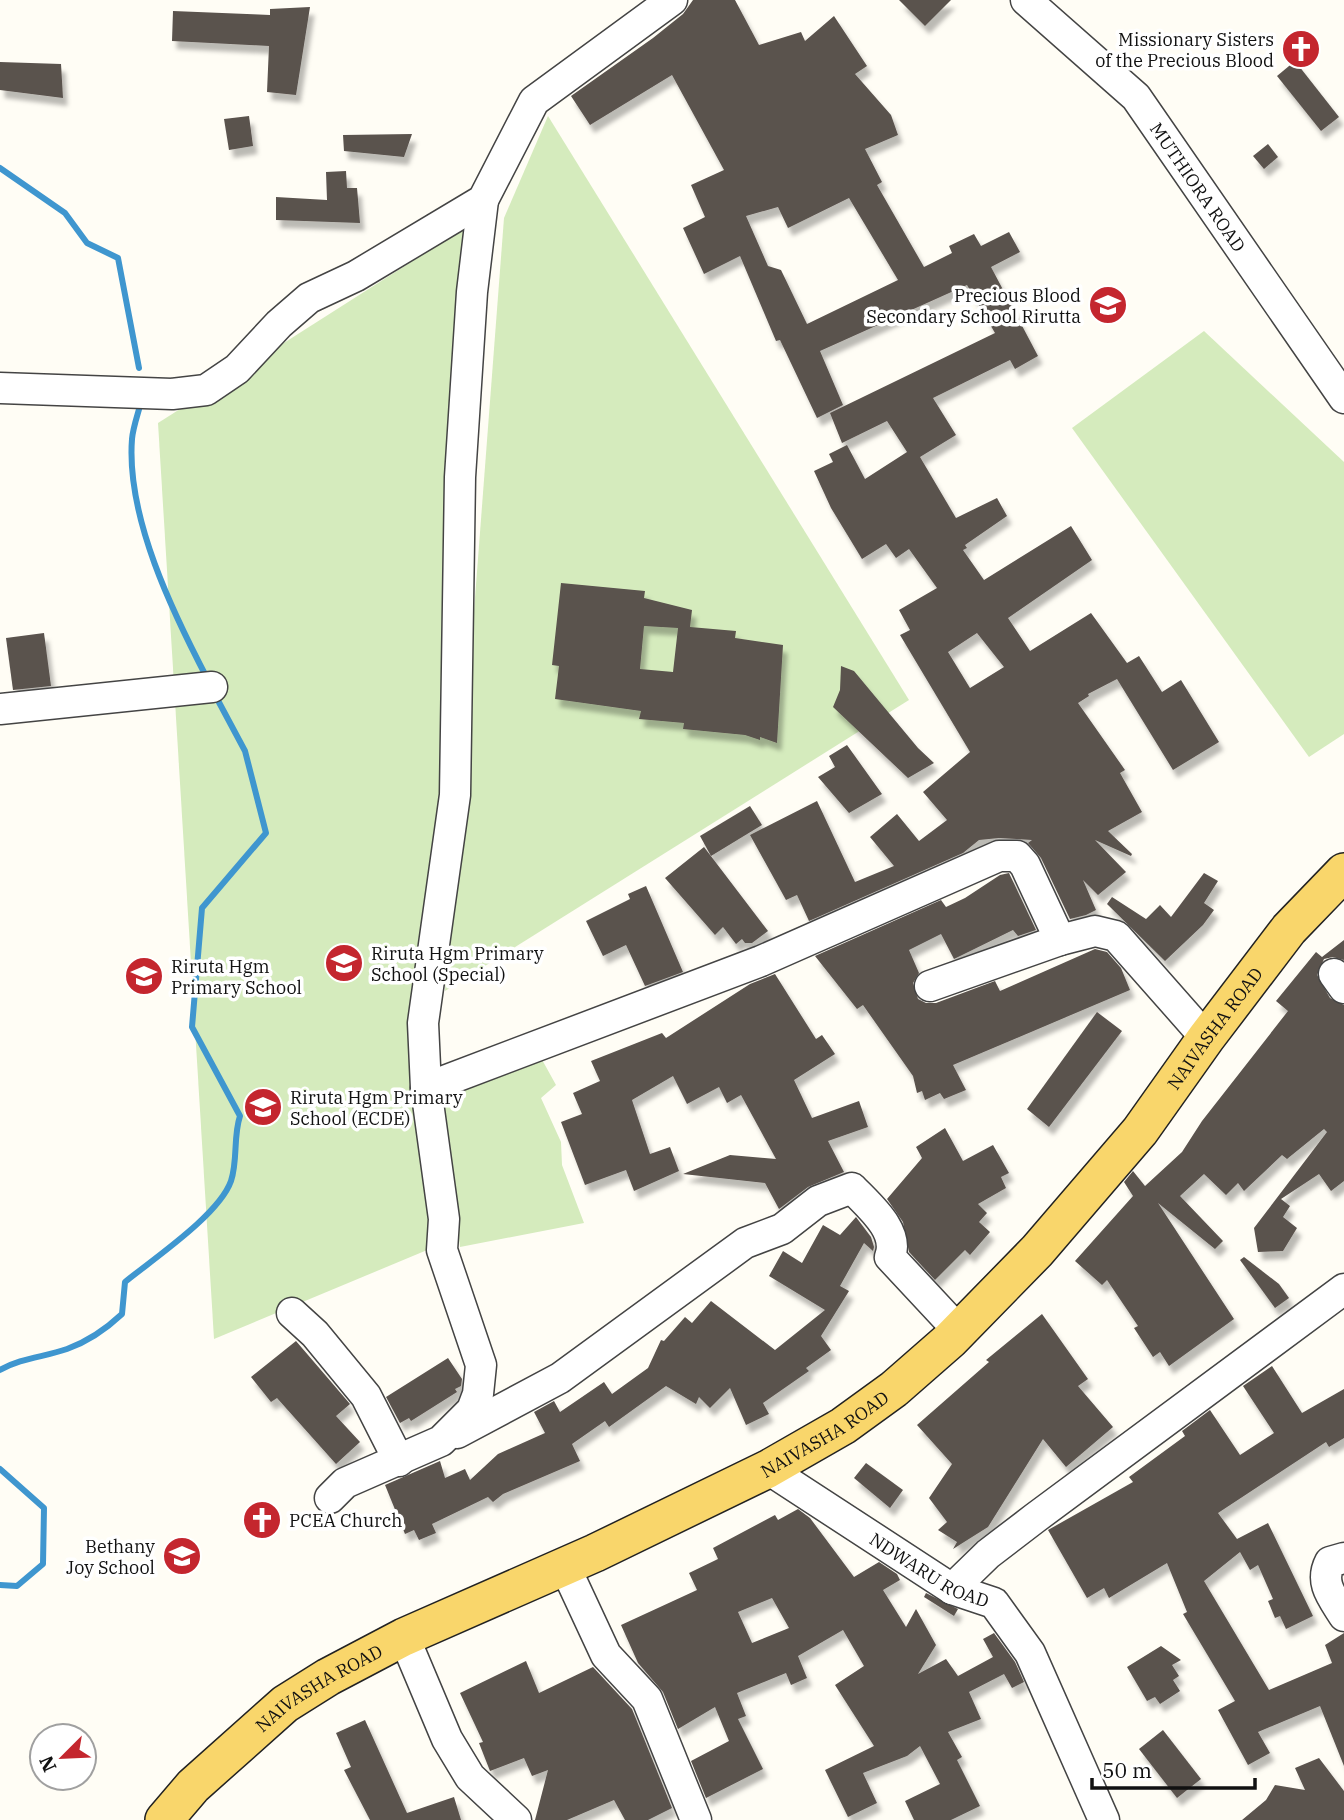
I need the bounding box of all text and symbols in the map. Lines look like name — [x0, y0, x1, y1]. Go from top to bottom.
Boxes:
place label: Missionary Sisters of the Precious Blood — [1095, 28, 1274, 72]
church icon: Missionary Sisters of the Precious Blood — [1280, 28, 1322, 70]
street label: MUTHIORA ROAD — [1145, 118, 1251, 256]
place label: Precious Blood Secondary School Rirutta — [866, 284, 1081, 328]
school or university icon: Precious Blood Secondary School Rirutta — [1087, 284, 1129, 326]
school or university icon: Riruta Hgm Primary School (Special) — [323, 942, 365, 984]
place label: Riruta Hgm Primary School (Special) — [371, 942, 544, 986]
school or university icon: Riruta Hgm Primary School — [123, 955, 165, 997]
place label: Riruta Hgm Primary School — [171, 955, 302, 999]
street label: NAIVASHA ROAD — [1162, 962, 1267, 1094]
school or university icon: Riruta Hgm Primary School (ECDE) — [242, 1086, 284, 1128]
place label: Riruta Hgm Primary School (ECDE) — [290, 1086, 463, 1130]
street label: NAIVASHA ROAD — [756, 1385, 893, 1482]
church icon: PCEA Church — [241, 1499, 283, 1541]
place label: PCEA Church — [289, 1509, 403, 1532]
street label: NDWARU ROAD — [865, 1527, 992, 1612]
place label: Bethany Joy School — [66, 1535, 155, 1579]
school or university icon: Bethany Joy School — [161, 1535, 203, 1577]
street label: NAIVASHA ROAD — [250, 1639, 386, 1737]
north arrow — [28, 1722, 98, 1792]
scale bar — [1092, 1746, 1255, 1790]
text: N — [33, 1752, 61, 1776]
text: 50 m — [1102, 1756, 1152, 1784]

